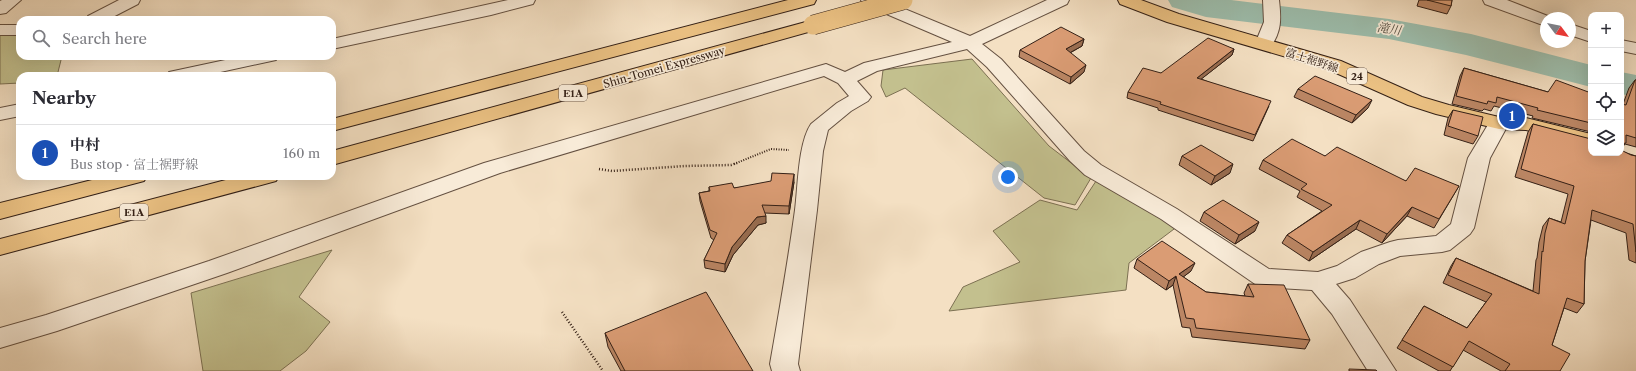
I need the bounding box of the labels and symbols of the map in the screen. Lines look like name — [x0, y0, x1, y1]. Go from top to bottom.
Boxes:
north arrow — [1540, 12, 1576, 48]
water label: 滝川 — [1376, 19, 1404, 38]
street label: Shin-Tomei Expressway — [602, 43, 727, 91]
street label: 富士裾野線 — [1284, 45, 1340, 75]
road number: 24 — [1347, 68, 1367, 84]
road number: E1A — [559, 85, 587, 101]
pin: 1 — [1499, 101, 1525, 131]
your location — [998, 167, 1018, 187]
road number: E1A — [120, 204, 148, 220]

